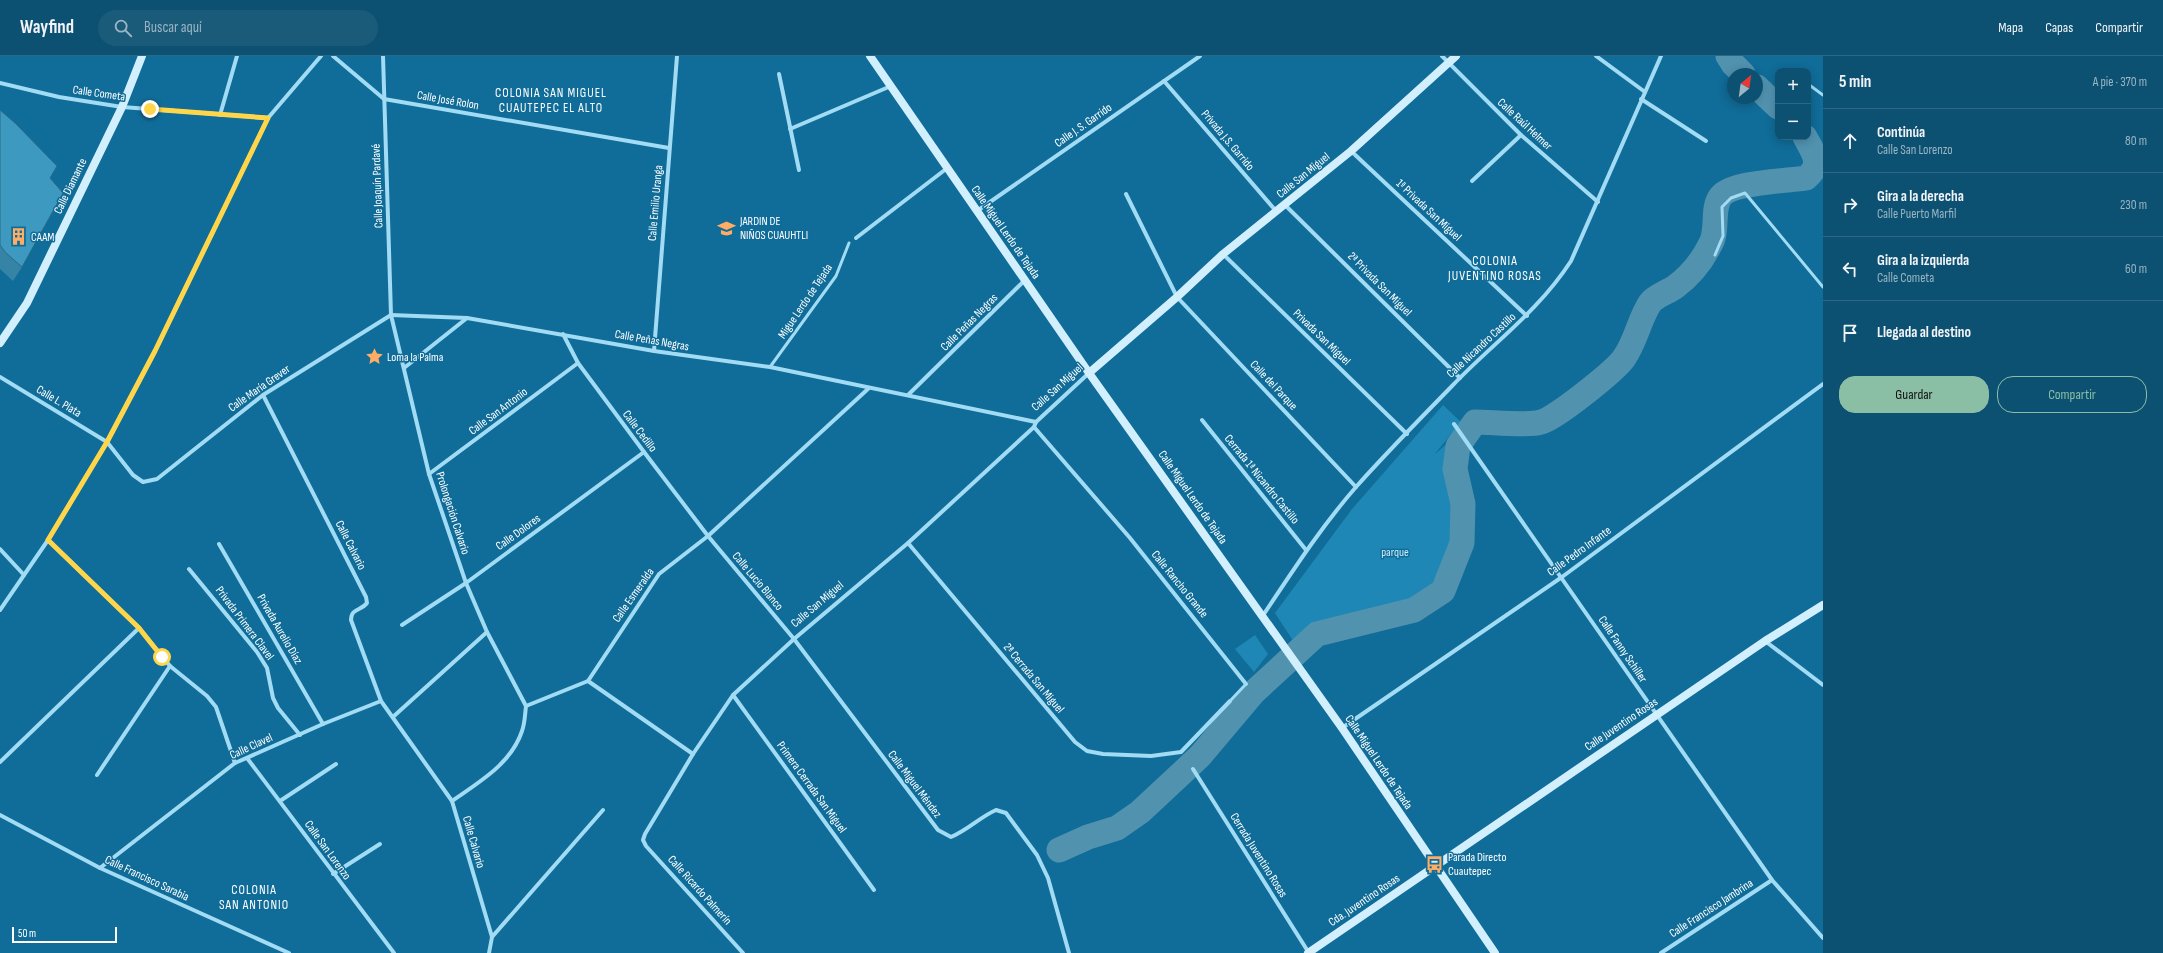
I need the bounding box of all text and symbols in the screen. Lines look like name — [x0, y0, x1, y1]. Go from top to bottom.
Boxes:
search box — [98, 10, 378, 46]
text: Wayfind — [20, 16, 74, 39]
icon: search — [112, 17, 134, 39]
text: Buscar aquí — [144, 18, 202, 37]
text: Mapa — [1998, 19, 2023, 36]
text: Capas — [2045, 19, 2073, 36]
text: Compartir — [2095, 19, 2143, 36]
north arrow — [1727, 68, 1763, 104]
map controls — [1775, 68, 1811, 140]
button: + — [1775, 68, 1811, 104]
text: 5 min — [1839, 72, 1871, 92]
text: A pie · 370 m — [2093, 74, 2147, 90]
street label: Calle Cometa — [72, 82, 127, 105]
district label: COLONIA SAN MIGUEL CUAUTEPEC EL ALTO — [495, 85, 607, 116]
street label: Calle José Rolon — [416, 88, 480, 113]
street label: Calle Raúl Helmer — [1494, 95, 1556, 154]
route end — [141, 100, 159, 118]
street label: Calle J. S. Garrido — [1052, 100, 1115, 151]
button: − — [1775, 104, 1811, 140]
street label: Privada J.S. Garrido — [1198, 107, 1257, 174]
text: Continúa — [1877, 123, 1925, 142]
icon: ahead — [1839, 130, 1861, 152]
text: 80 m — [2125, 133, 2147, 149]
text: Calle San Lorenzo — [1877, 142, 1953, 158]
street label: Calle Joaquín Pardavé — [369, 143, 386, 228]
street label: Calle San Miguel — [1274, 149, 1333, 201]
street label: Calle Diamante — [51, 156, 90, 217]
street label: Calle Emilio Uranga — [645, 164, 666, 242]
street label: 1ª Privada San Miguel — [1393, 176, 1465, 245]
street label: Calle Miguel Lerdo de Tejada — [968, 183, 1044, 282]
text: Gira a la derecha — [1877, 187, 1964, 206]
icon: right — [1839, 194, 1861, 216]
text: 230 m — [2120, 197, 2147, 213]
text: Calle Puerto Marfil — [1877, 206, 1956, 222]
place label: JARDIN DE NIÑOS CUAUHTLI — [739, 214, 808, 243]
school or university icon: JARDIN DE NIÑOS CUAUHTLI — [717, 218, 737, 238]
building icon: CAAM — [8, 227, 28, 247]
place label: CAAM — [31, 230, 54, 245]
street label: 2ª Privada San Miguel — [1344, 249, 1415, 320]
text: Gira a la izquierda — [1877, 251, 1969, 270]
district label: COLONIA JUVENTINO ROSAS — [1447, 253, 1542, 284]
icon: left — [1839, 258, 1861, 280]
street label: Migue Lerdo de Tejada — [775, 261, 836, 342]
text: 60 m — [2125, 261, 2147, 277]
text: Calle Cometa — [1877, 270, 1934, 286]
street label: Calle Peñas Negras — [937, 290, 1001, 354]
street label: Privada San Miguel — [1290, 306, 1354, 369]
street label: Calle Nicandro Castillo — [1444, 309, 1519, 381]
icon: arrive — [1839, 322, 1861, 344]
text: Llegada al destino — [1877, 323, 1971, 342]
street label: Calle Peñas Negras — [614, 327, 690, 354]
place icon: Loma la Palma — [364, 347, 384, 367]
place label: Loma la Palma — [387, 350, 444, 365]
street label: Calle del Parque — [1247, 357, 1301, 414]
street label: Calle San Miguel — [1028, 360, 1086, 415]
street label: Calle María Grever — [225, 361, 294, 415]
button: Guardar — [1839, 376, 1989, 413]
button: Compartir — [1997, 376, 2147, 413]
street label: Calle L. Plata — [33, 382, 84, 421]
street label: Calle San Antonio — [466, 384, 531, 438]
street label: Calle Cedillo — [619, 407, 660, 455]
street label: Cerrada 1ª Nicandro Castillo — [1221, 432, 1302, 527]
street label: Calle Miguel Lerdo de Tejada — [1155, 448, 1231, 547]
street label: Prolongación Calvario — [432, 470, 473, 556]
street label: Calle Dolores — [493, 511, 544, 554]
street label: Calle Calvario — [332, 518, 369, 573]
street label: Calle Pedro Infante — [1544, 523, 1614, 580]
park label: parque — [1381, 545, 1409, 560]
street label: Calle Rancho Grande — [1148, 548, 1211, 621]
street label: Calle Lucio Blanco — [729, 549, 786, 614]
street label: Calle Esmeralda — [609, 565, 658, 625]
street label: Calle San Miguel — [788, 578, 847, 631]
street label: Privada Primera Clavel — [212, 583, 277, 663]
street label: Privada Aurelio Díaz — [254, 592, 306, 667]
street label: Calle Fanny Schiller — [1595, 613, 1651, 686]
street label: 2ª Cerrada San Miguel — [1000, 640, 1067, 716]
route start — [153, 648, 171, 666]
street label: Calle Juventino Rosas — [1582, 694, 1661, 754]
street label: Calle Miguel Lerdo de Tejada — [1341, 712, 1416, 813]
street label: Calle Clavel — [227, 730, 275, 763]
street label: Primera Cerrada San Miguel — [773, 739, 850, 836]
street label: Calle Miguel Méndez — [884, 748, 945, 822]
street label: Cerrada Juventino Rosas — [1227, 810, 1291, 900]
street label: Calle Calvario — [459, 814, 488, 870]
street label: Calle San Lorenzo — [301, 818, 354, 883]
place label: Parada Directo Cuautepec — [1448, 850, 1506, 879]
street label: Calle Francisco Sarabia — [102, 852, 192, 905]
street label: Calle Ricardo Palmerín — [664, 852, 735, 928]
bus stop icon: Parada Directo Cuautepec — [1425, 854, 1445, 874]
street label: Cda. Juventino Rosas — [1326, 871, 1403, 930]
street label: Calle Francisco Jambrina — [1666, 875, 1756, 941]
district label: COLONIA SAN ANTONIO — [219, 882, 289, 913]
scale bar — [12, 925, 117, 944]
text: 50 m — [18, 927, 36, 940]

